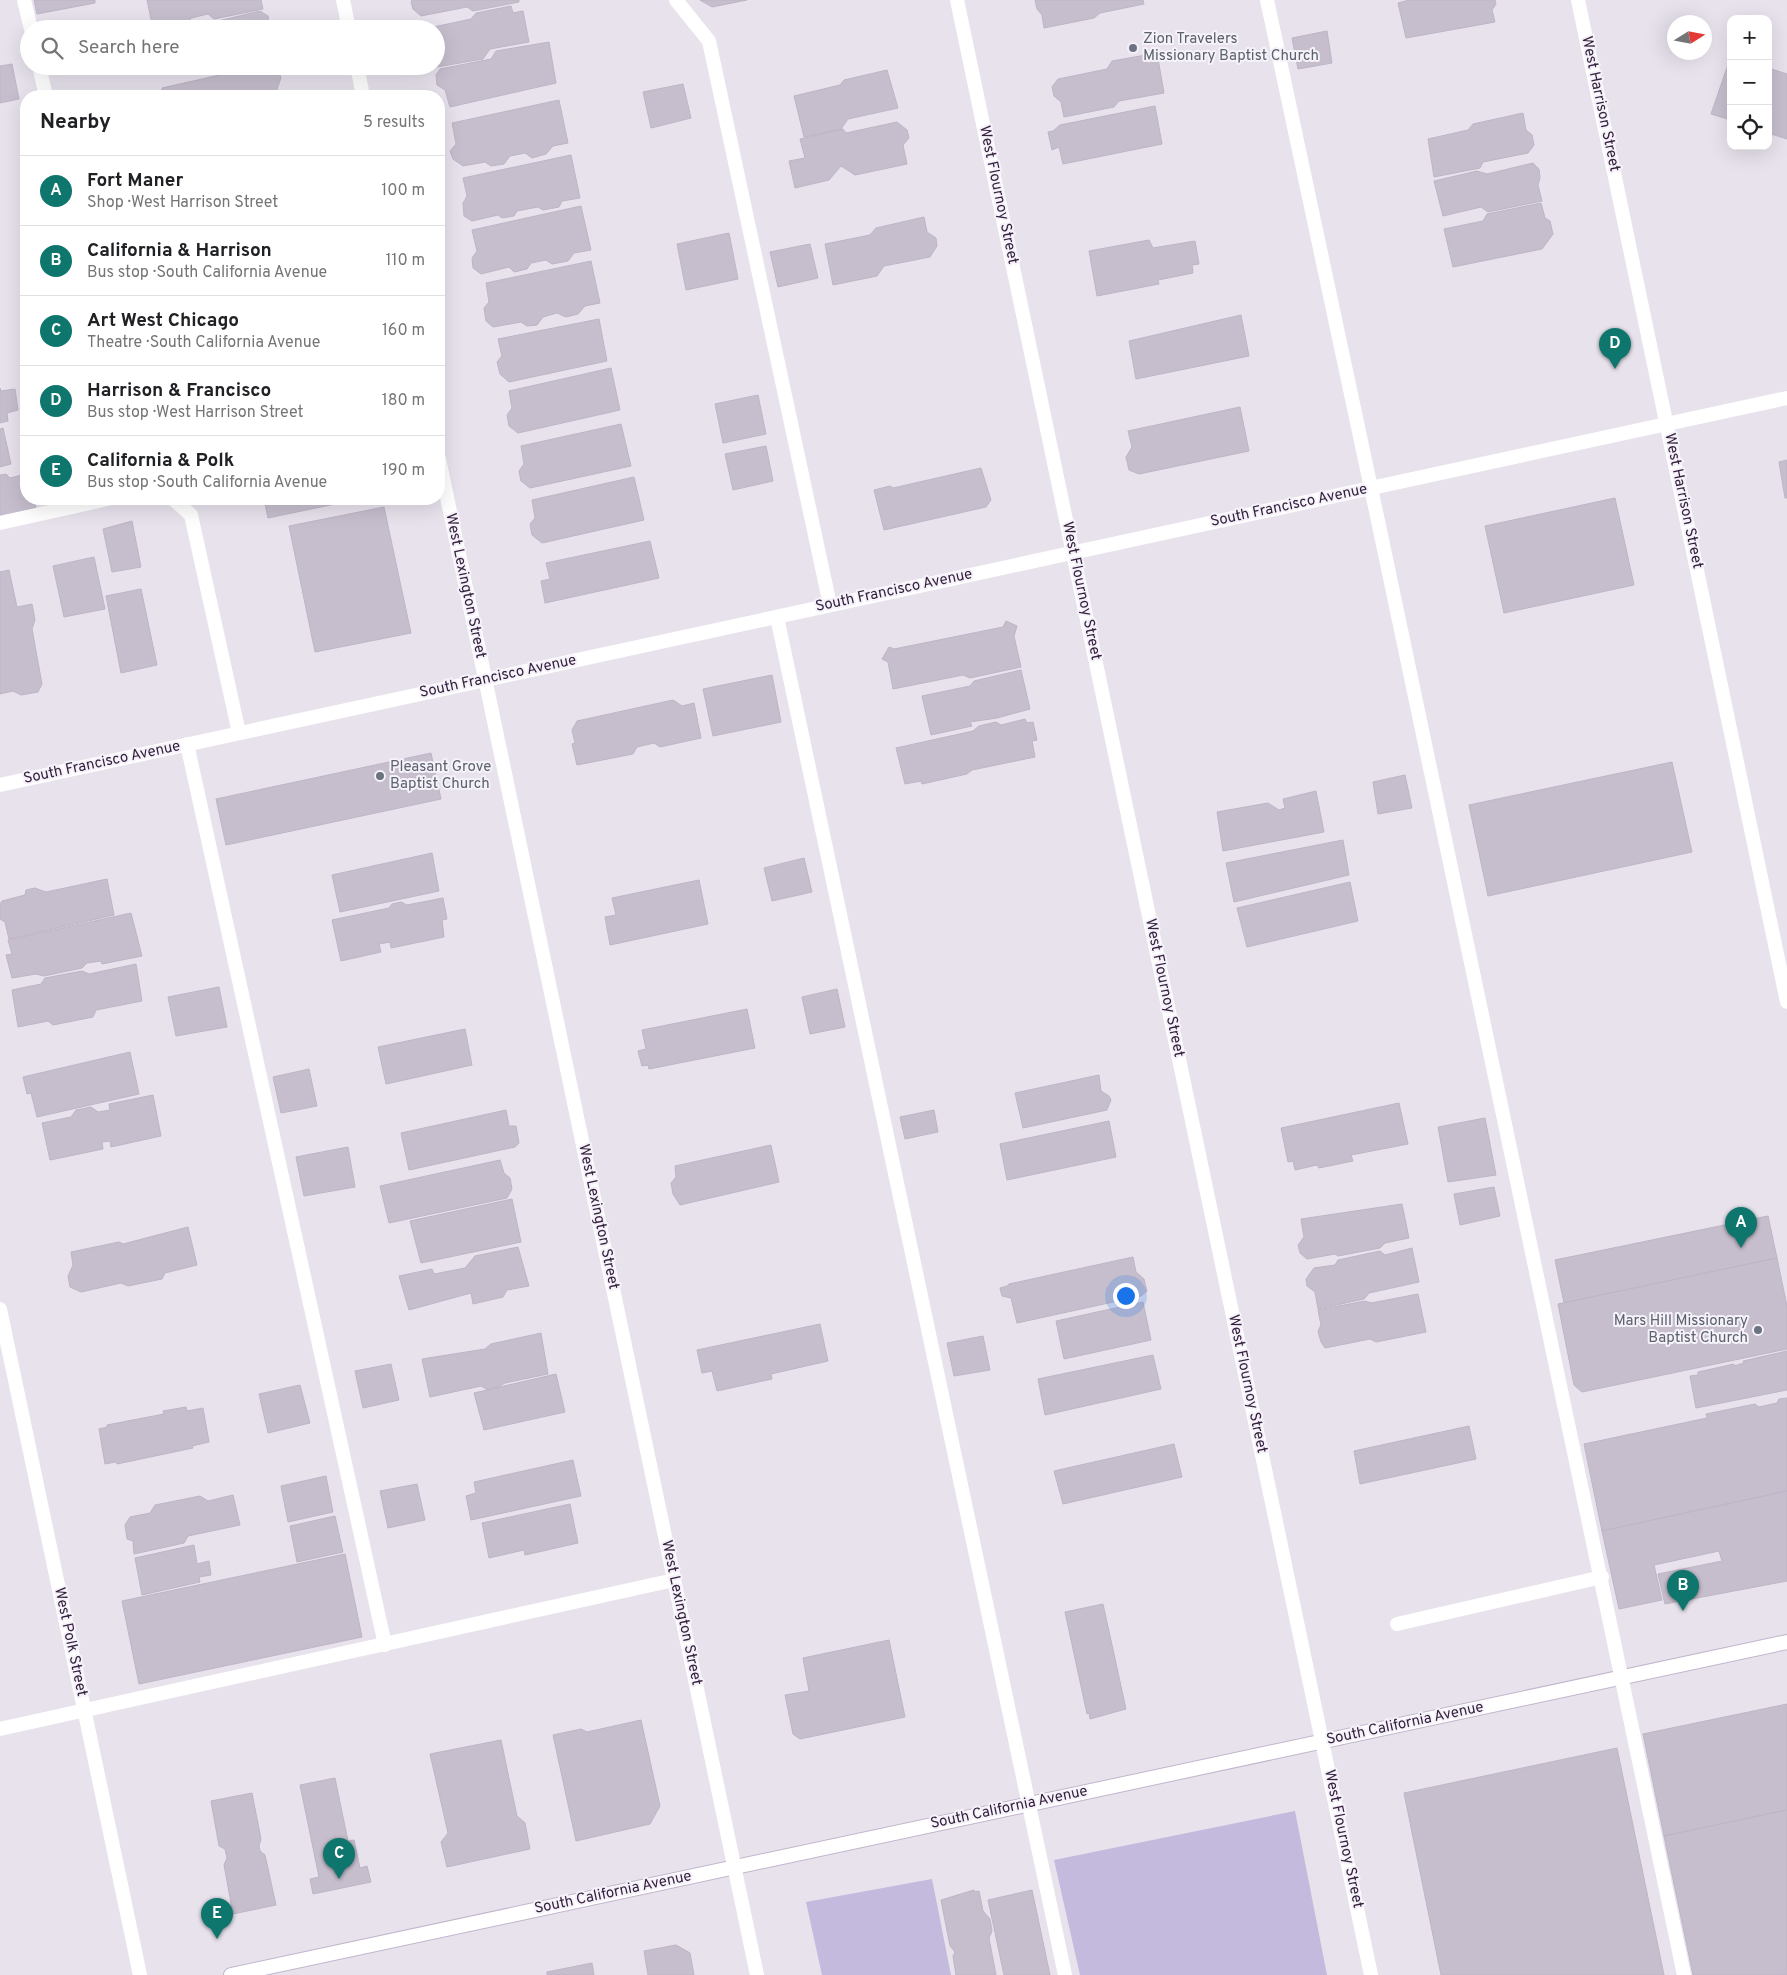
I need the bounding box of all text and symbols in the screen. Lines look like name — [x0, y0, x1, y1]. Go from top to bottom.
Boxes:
north arrow — [1667, 15, 1712, 60]
map controls — [1727, 15, 1772, 150]
button: + — [1727, 15, 1772, 60]
search box — [20, 20, 445, 75]
place label: Zion Travelers Missionary Baptist Church — [1143, 30, 1319, 66]
icon: search — [38, 34, 66, 62]
street label: West Harrison Street — [1576, 34, 1624, 174]
text: Search here — [78, 36, 180, 60]
marker: Zion Travelers Missionary Baptist Church — [1127, 42, 1139, 54]
button: − — [1727, 60, 1772, 105]
button: locate — [1727, 105, 1772, 150]
text: Nearby — [40, 109, 111, 136]
text: 5 results — [363, 113, 425, 133]
street label: West Flournoy Street — [974, 124, 1022, 266]
text: Fort Maner — [87, 169, 183, 193]
text: A — [50, 181, 62, 201]
text: 100 m — [381, 181, 425, 201]
text: Shop · West Harrison Street — [87, 193, 278, 213]
text: California & Harrison — [87, 239, 272, 263]
text: B — [50, 251, 62, 271]
text: 110 m — [385, 251, 425, 271]
text: Bus stop · South California Avenue — [87, 263, 327, 283]
text: Art West Chicago — [87, 309, 239, 333]
text: C — [51, 321, 61, 341]
text: 160 m — [382, 321, 425, 341]
pin: D — [1599, 328, 1631, 369]
text: Theatre · South California Avenue — [87, 333, 320, 353]
text: Harrison & Francisco — [87, 379, 271, 403]
text: D — [50, 391, 62, 411]
text: 180 m — [382, 391, 425, 411]
text: Bus stop · West Harrison Street — [87, 403, 304, 423]
street label: West Harrison Street — [1659, 431, 1707, 571]
text: California & Polk — [87, 449, 234, 473]
text: E — [51, 461, 61, 481]
text: 190 m — [382, 461, 425, 481]
text: Bus stop · South California Avenue — [87, 473, 327, 493]
street label: South Francisco Avenue — [1209, 480, 1369, 532]
street label: West Lexington Street — [440, 512, 490, 660]
street label: West Flournoy Street — [1057, 520, 1105, 662]
street label: South Francisco Avenue — [814, 565, 974, 617]
street label: South Francisco Avenue — [418, 651, 578, 703]
street label: South Francisco Avenue — [22, 737, 182, 789]
place label: Pleasant Grove Baptist Church — [390, 758, 491, 794]
marker: Pleasant Grove Baptist Church — [374, 770, 386, 782]
street label: West Flournoy Street — [1140, 917, 1188, 1059]
street label: West Lexington Street — [573, 1143, 623, 1291]
pin: A — [1725, 1207, 1757, 1248]
your location — [1113, 1283, 1139, 1309]
place label: Mars Hill Missionary Baptist Church — [1614, 1312, 1748, 1348]
street label: West Flournoy Street — [1223, 1313, 1271, 1455]
marker: Mars Hill Missionary Baptist Church — [1752, 1324, 1764, 1336]
street label: West Lexington Street — [656, 1539, 706, 1687]
pin: B — [1667, 1570, 1699, 1611]
street label: West Polk Street — [49, 1586, 91, 1698]
street label: South California Avenue — [1325, 1698, 1485, 1750]
street label: West Flournoy Street — [1319, 1768, 1367, 1910]
street label: South California Avenue — [929, 1782, 1089, 1834]
pin: C — [323, 1838, 355, 1879]
street label: South California Avenue — [533, 1867, 693, 1919]
pin: E — [201, 1898, 233, 1939]

